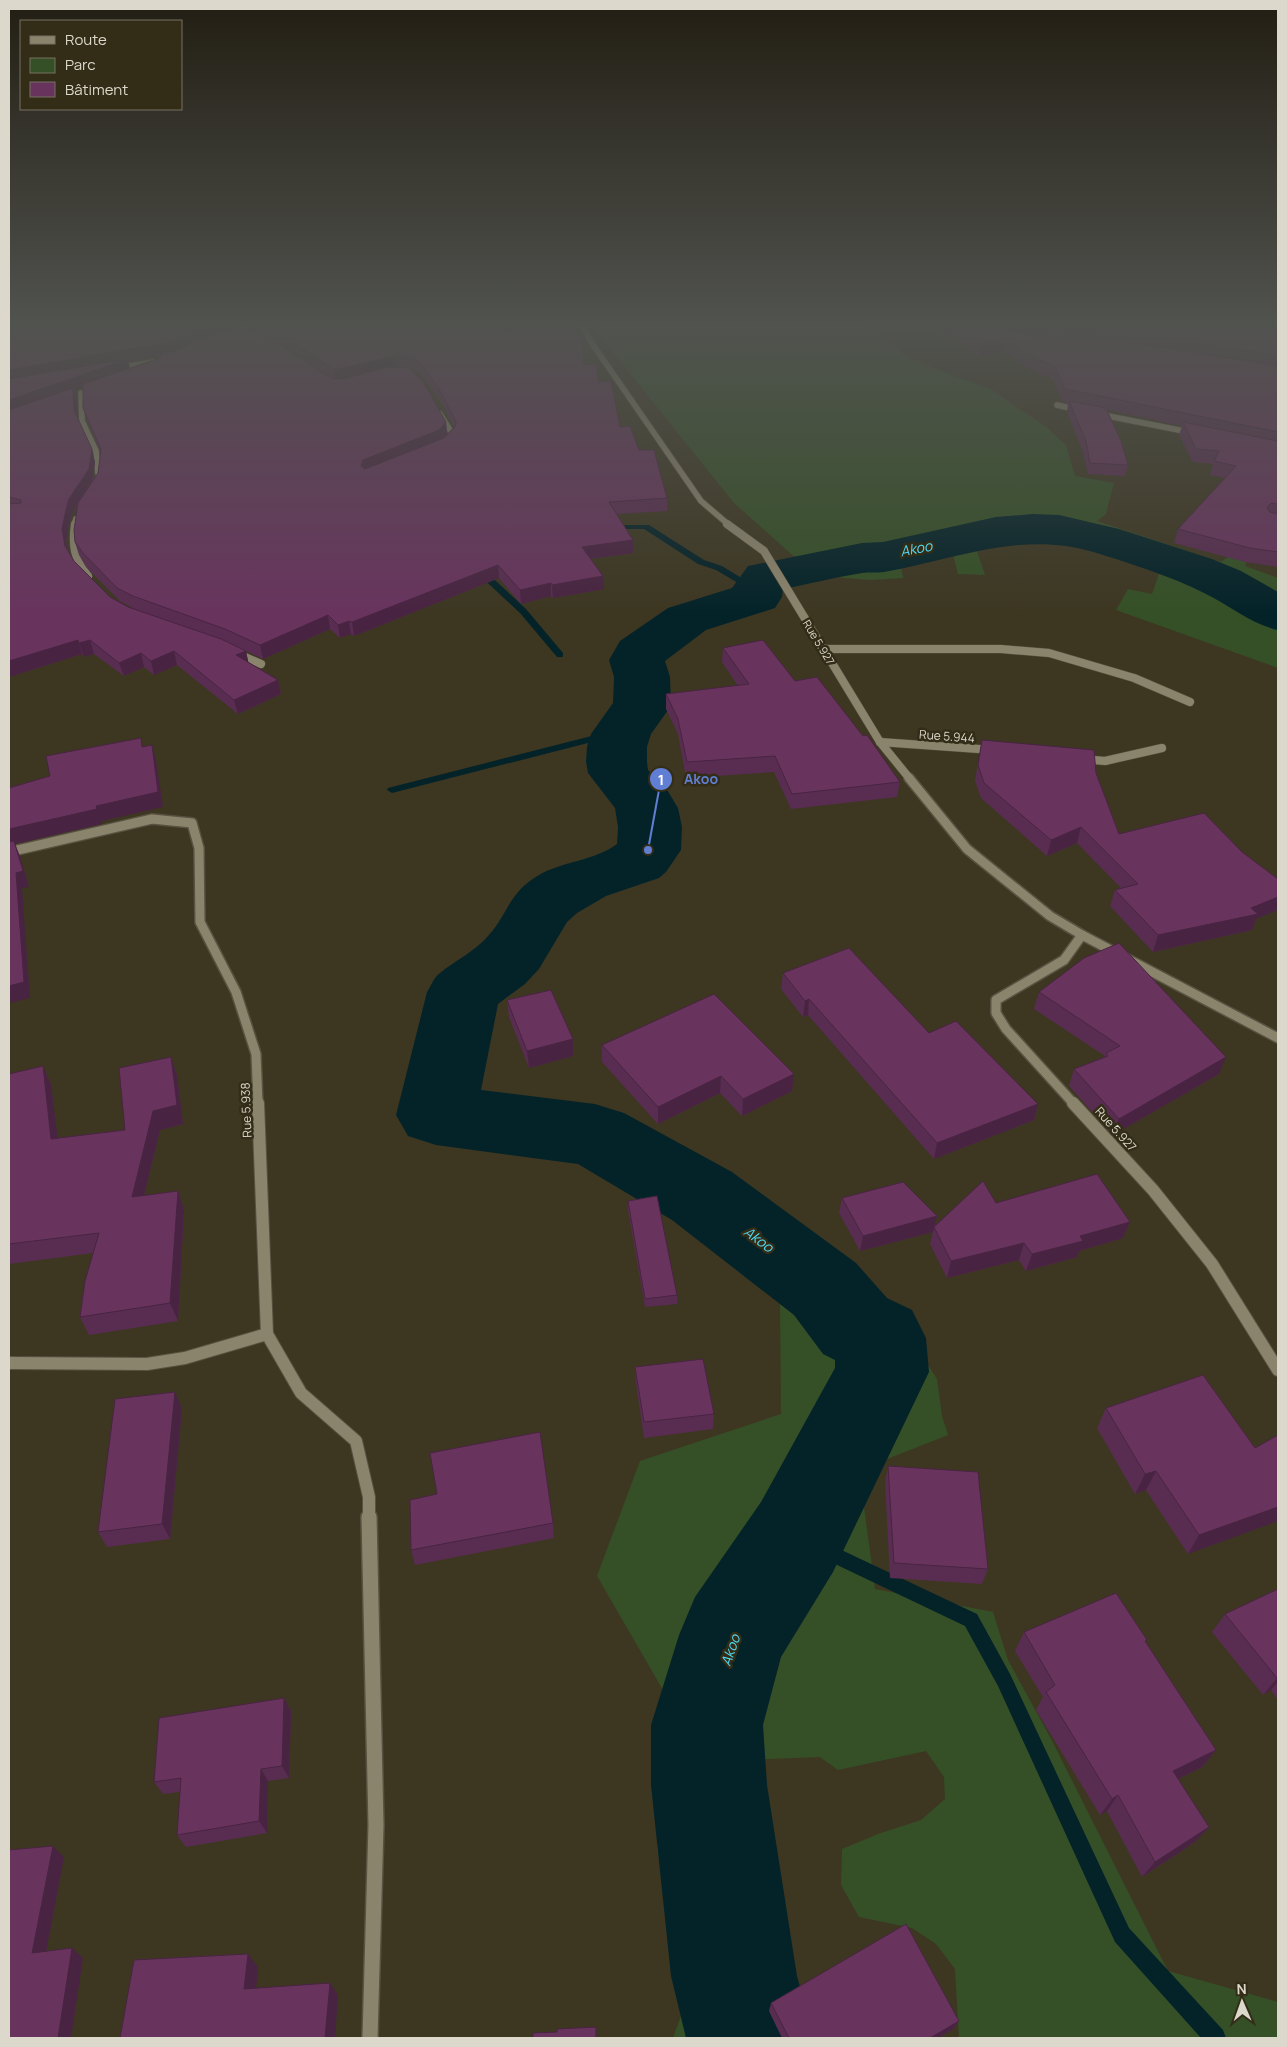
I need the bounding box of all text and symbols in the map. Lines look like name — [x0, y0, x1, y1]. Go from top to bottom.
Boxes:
legend — [20, 20, 182, 110]
text: Route — [65, 29, 107, 50]
text: Parc — [65, 54, 96, 75]
text: Bâtiment — [65, 79, 128, 100]
water label: Akoo — [898, 535, 934, 560]
street label: Rue 5.927 — [800, 617, 838, 667]
street label: Rue 5.944 — [919, 726, 975, 746]
callout: Akoo — [649, 765, 728, 794]
text: 1 — [658, 769, 664, 790]
text: Akoo — [684, 769, 718, 788]
street label: Rue 5.938 — [237, 1082, 255, 1138]
street label: Rue 5.927 — [1091, 1103, 1141, 1155]
water label: Akoo — [740, 1222, 778, 1257]
water label: Akoo — [716, 1631, 744, 1668]
north arrow — [1217, 1977, 1267, 2027]
text: N — [1236, 1979, 1247, 1998]

